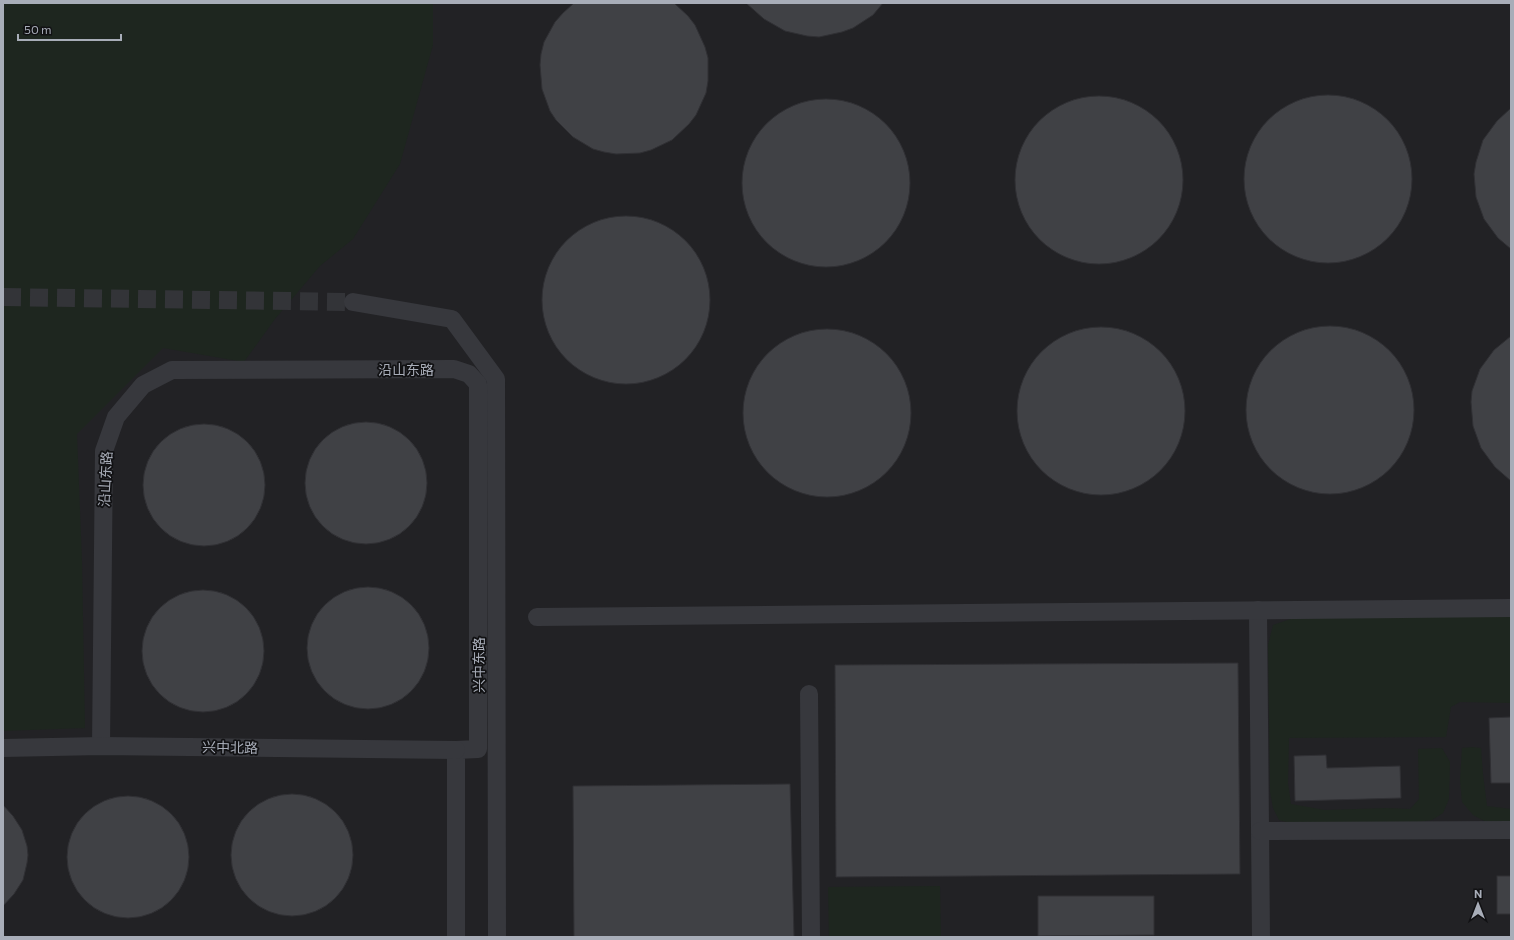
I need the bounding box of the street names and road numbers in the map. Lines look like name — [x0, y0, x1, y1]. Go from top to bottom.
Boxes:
street label: 沿山东路 — [378, 361, 434, 378]
street label: 沿山东路 — [95, 451, 115, 507]
street label: 兴中东路 — [470, 637, 487, 693]
street label: 兴中北路 — [202, 738, 258, 756]

